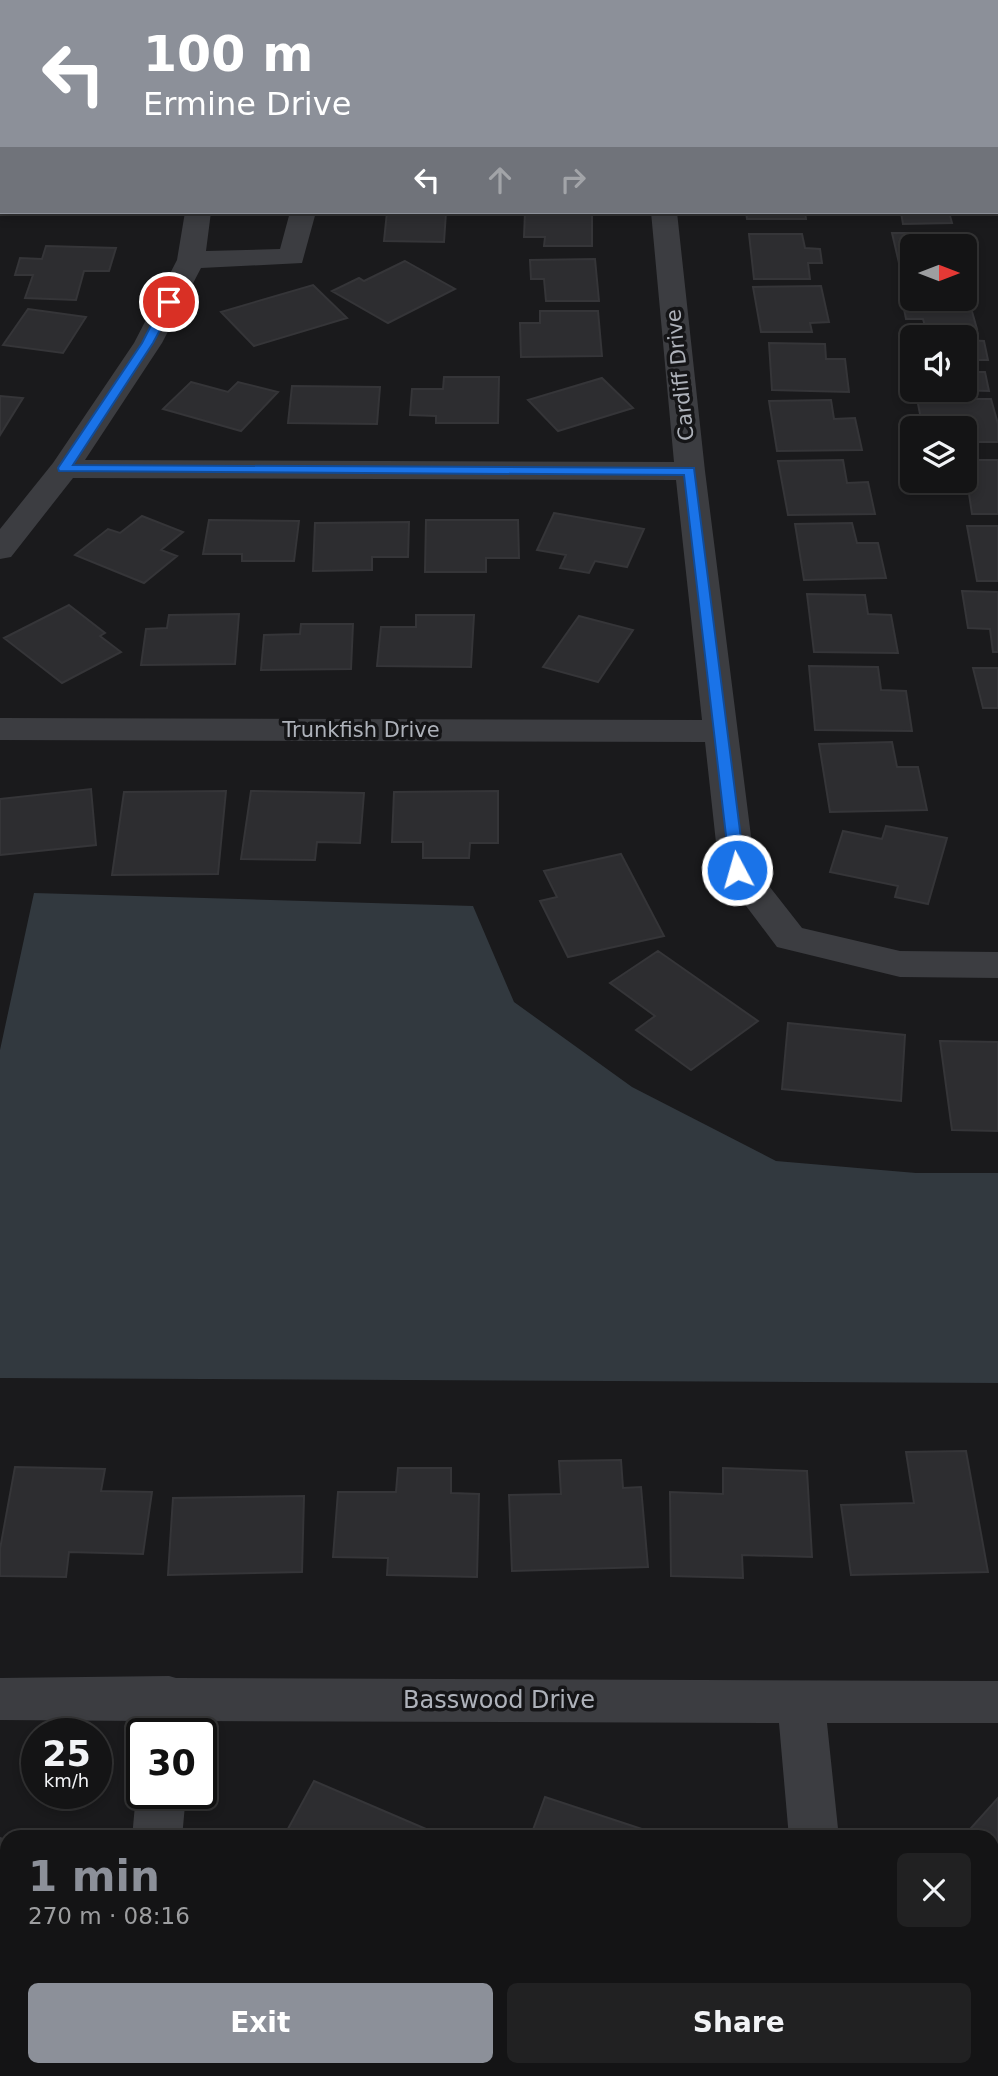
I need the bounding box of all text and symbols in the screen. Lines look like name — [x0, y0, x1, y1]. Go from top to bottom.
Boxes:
text: 100 m — [143, 26, 313, 83]
icon: left — [28, 28, 119, 119]
text: Ermine Drive — [143, 85, 351, 123]
icon: left — [408, 161, 446, 199]
icon: ahead — [481, 161, 519, 199]
icon: right — [554, 161, 592, 199]
north arrow — [900, 234, 976, 312]
map controls — [900, 234, 977, 493]
pin — [139, 272, 199, 332]
icon: arrive — [150, 283, 188, 321]
street label: Cardiff Drive — [661, 308, 699, 442]
button: sound — [900, 325, 977, 402]
button: layers — [900, 416, 977, 493]
street label: Trunkfish Drive — [281, 718, 440, 742]
position arrow — [700, 833, 774, 907]
street label: Basswood Drive — [403, 1686, 595, 1714]
speed limit sign: 30 — [126, 1718, 217, 1809]
text: 25 — [42, 1734, 91, 1774]
text: km/h — [44, 1770, 89, 1791]
text: 1 min — [28, 1852, 160, 1901]
button: close — [897, 1853, 971, 1927]
text: 270 m · 08:16 — [28, 1903, 190, 1929]
button: Exit — [28, 1983, 493, 2063]
button: Share — [507, 1983, 971, 2063]

